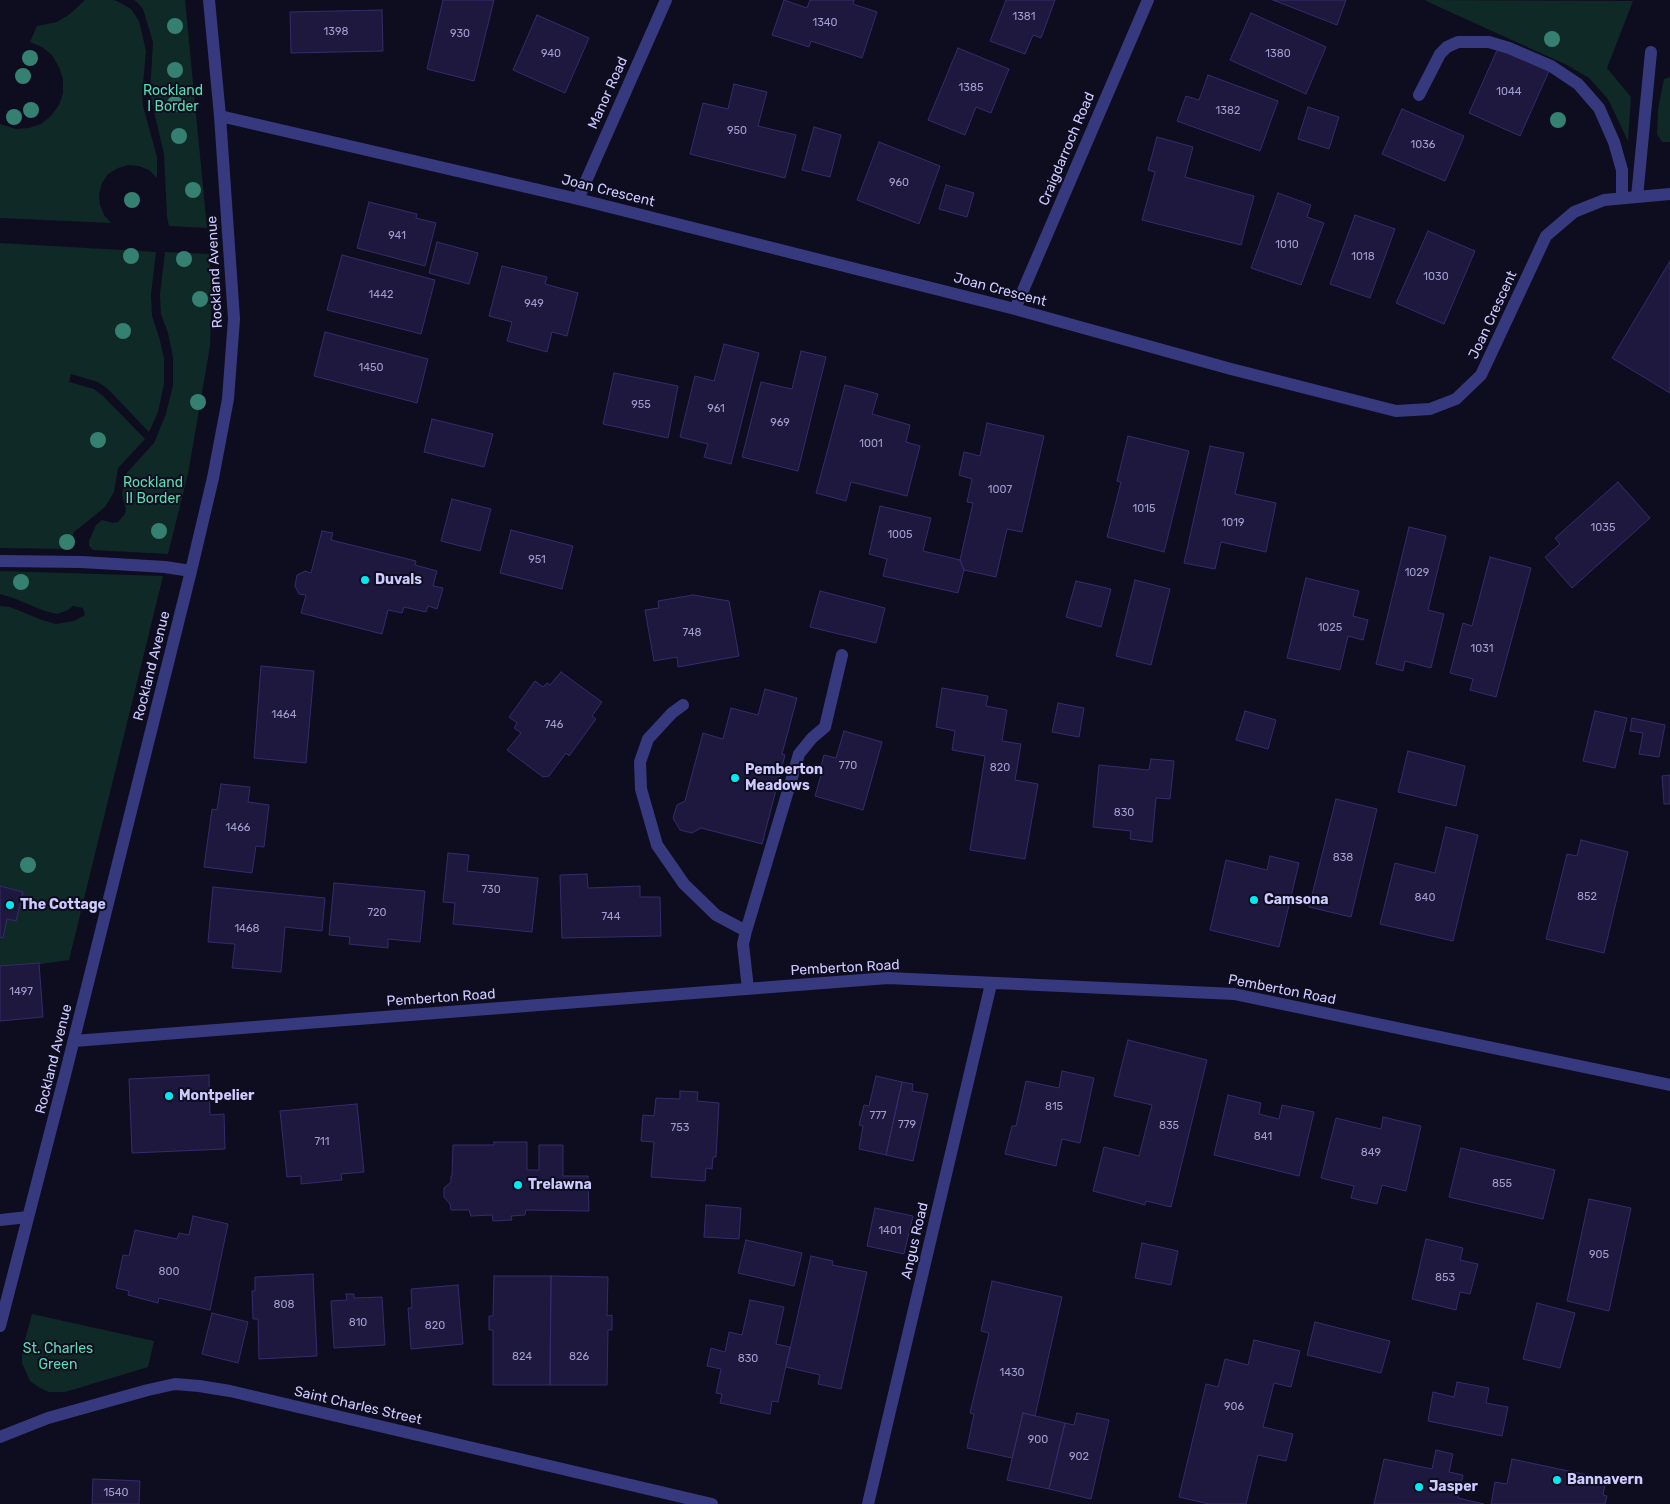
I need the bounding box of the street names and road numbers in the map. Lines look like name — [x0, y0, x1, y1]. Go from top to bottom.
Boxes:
street label: Manor Road — [585, 54, 631, 132]
street label: Craigdarroch Road — [1036, 90, 1098, 208]
street label: Joan Crescent — [560, 171, 656, 211]
street label: Rockland Avenue — [204, 215, 226, 329]
street label: Joan Crescent — [1465, 268, 1521, 362]
street label: Joan Crescent — [952, 270, 1048, 310]
street label: Rockland Avenue — [130, 609, 174, 723]
street label: Pemberton Road — [790, 957, 900, 979]
street label: Pemberton Road — [1227, 971, 1337, 1009]
street label: Pemberton Road — [386, 986, 496, 1010]
street label: Rockland Avenue — [32, 1002, 76, 1116]
street label: Angus Road — [898, 1201, 932, 1281]
street label: Saint Charles Street — [293, 1383, 423, 1429]

